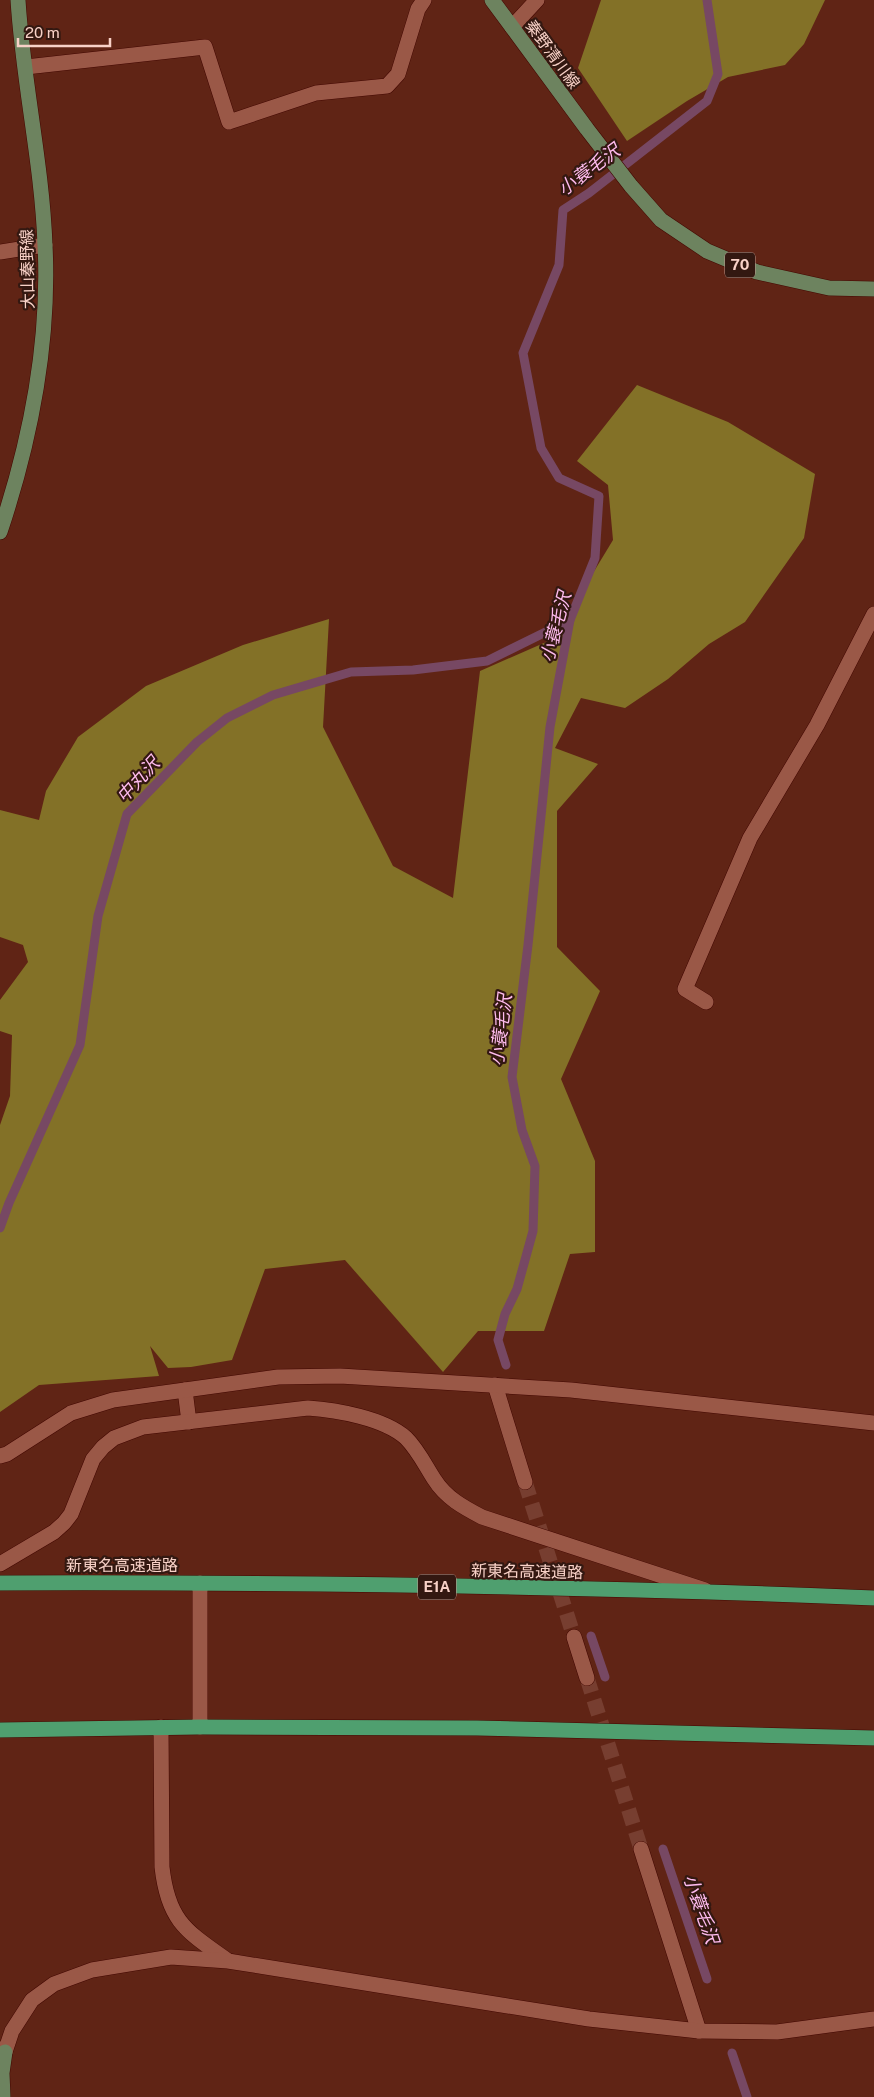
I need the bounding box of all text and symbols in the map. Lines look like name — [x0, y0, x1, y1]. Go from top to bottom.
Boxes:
scale bar — [18, 15, 110, 47]
street label: 秦野清川線 — [521, 16, 584, 92]
text: 20 m — [25, 24, 60, 41]
water label: 小蓑毛沢 — [554, 138, 625, 200]
street label: 大山秦野線 — [17, 229, 38, 309]
road number: 70 — [725, 252, 755, 278]
water label: 小蓑毛沢 — [536, 587, 575, 664]
water label: 中丸沢 — [112, 751, 165, 807]
water label: 小蓑毛沢 — [486, 991, 516, 1067]
street label: 新東名高速道路 — [66, 1556, 178, 1575]
street label: 新東名高速道路 — [471, 1561, 583, 1582]
road number: E1A — [418, 1574, 456, 1600]
water label: 小蓑毛沢 — [680, 1871, 724, 1948]

